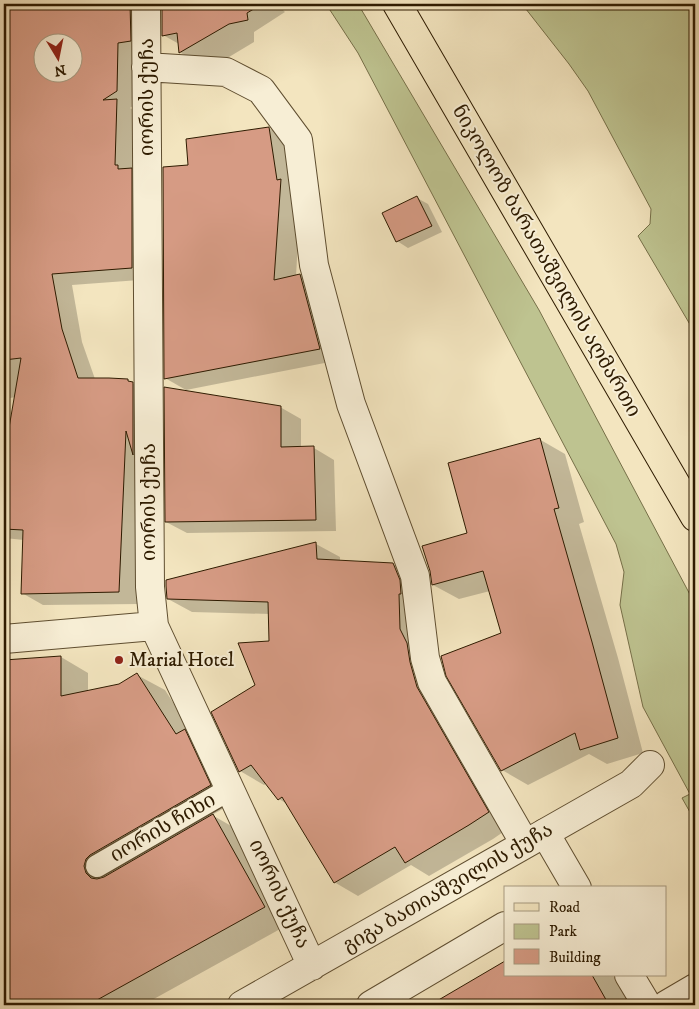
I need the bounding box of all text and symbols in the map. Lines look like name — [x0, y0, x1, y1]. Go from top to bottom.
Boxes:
north arrow — [32, 32, 82, 82]
street label: იორის ქუჩა — [135, 38, 160, 156]
text: N — [52, 60, 67, 80]
street label: ნიკოლოზ ბარათაშვილის აღმართი — [446, 100, 646, 422]
street label: იორის ქუჩა — [137, 443, 162, 561]
place label: Marial Hotel — [129, 648, 234, 673]
marker: Marial Hotel — [113, 654, 125, 666]
street label: იორის ჩიხი — [106, 788, 220, 868]
street label: გიგა ბათიაშვილის ქუჩა — [338, 818, 558, 958]
street label: იორის ქუჩა — [243, 835, 315, 953]
legend — [504, 886, 666, 976]
text: Road — [549, 898, 581, 917]
text: Park — [549, 922, 578, 941]
text: Building — [549, 948, 601, 967]

